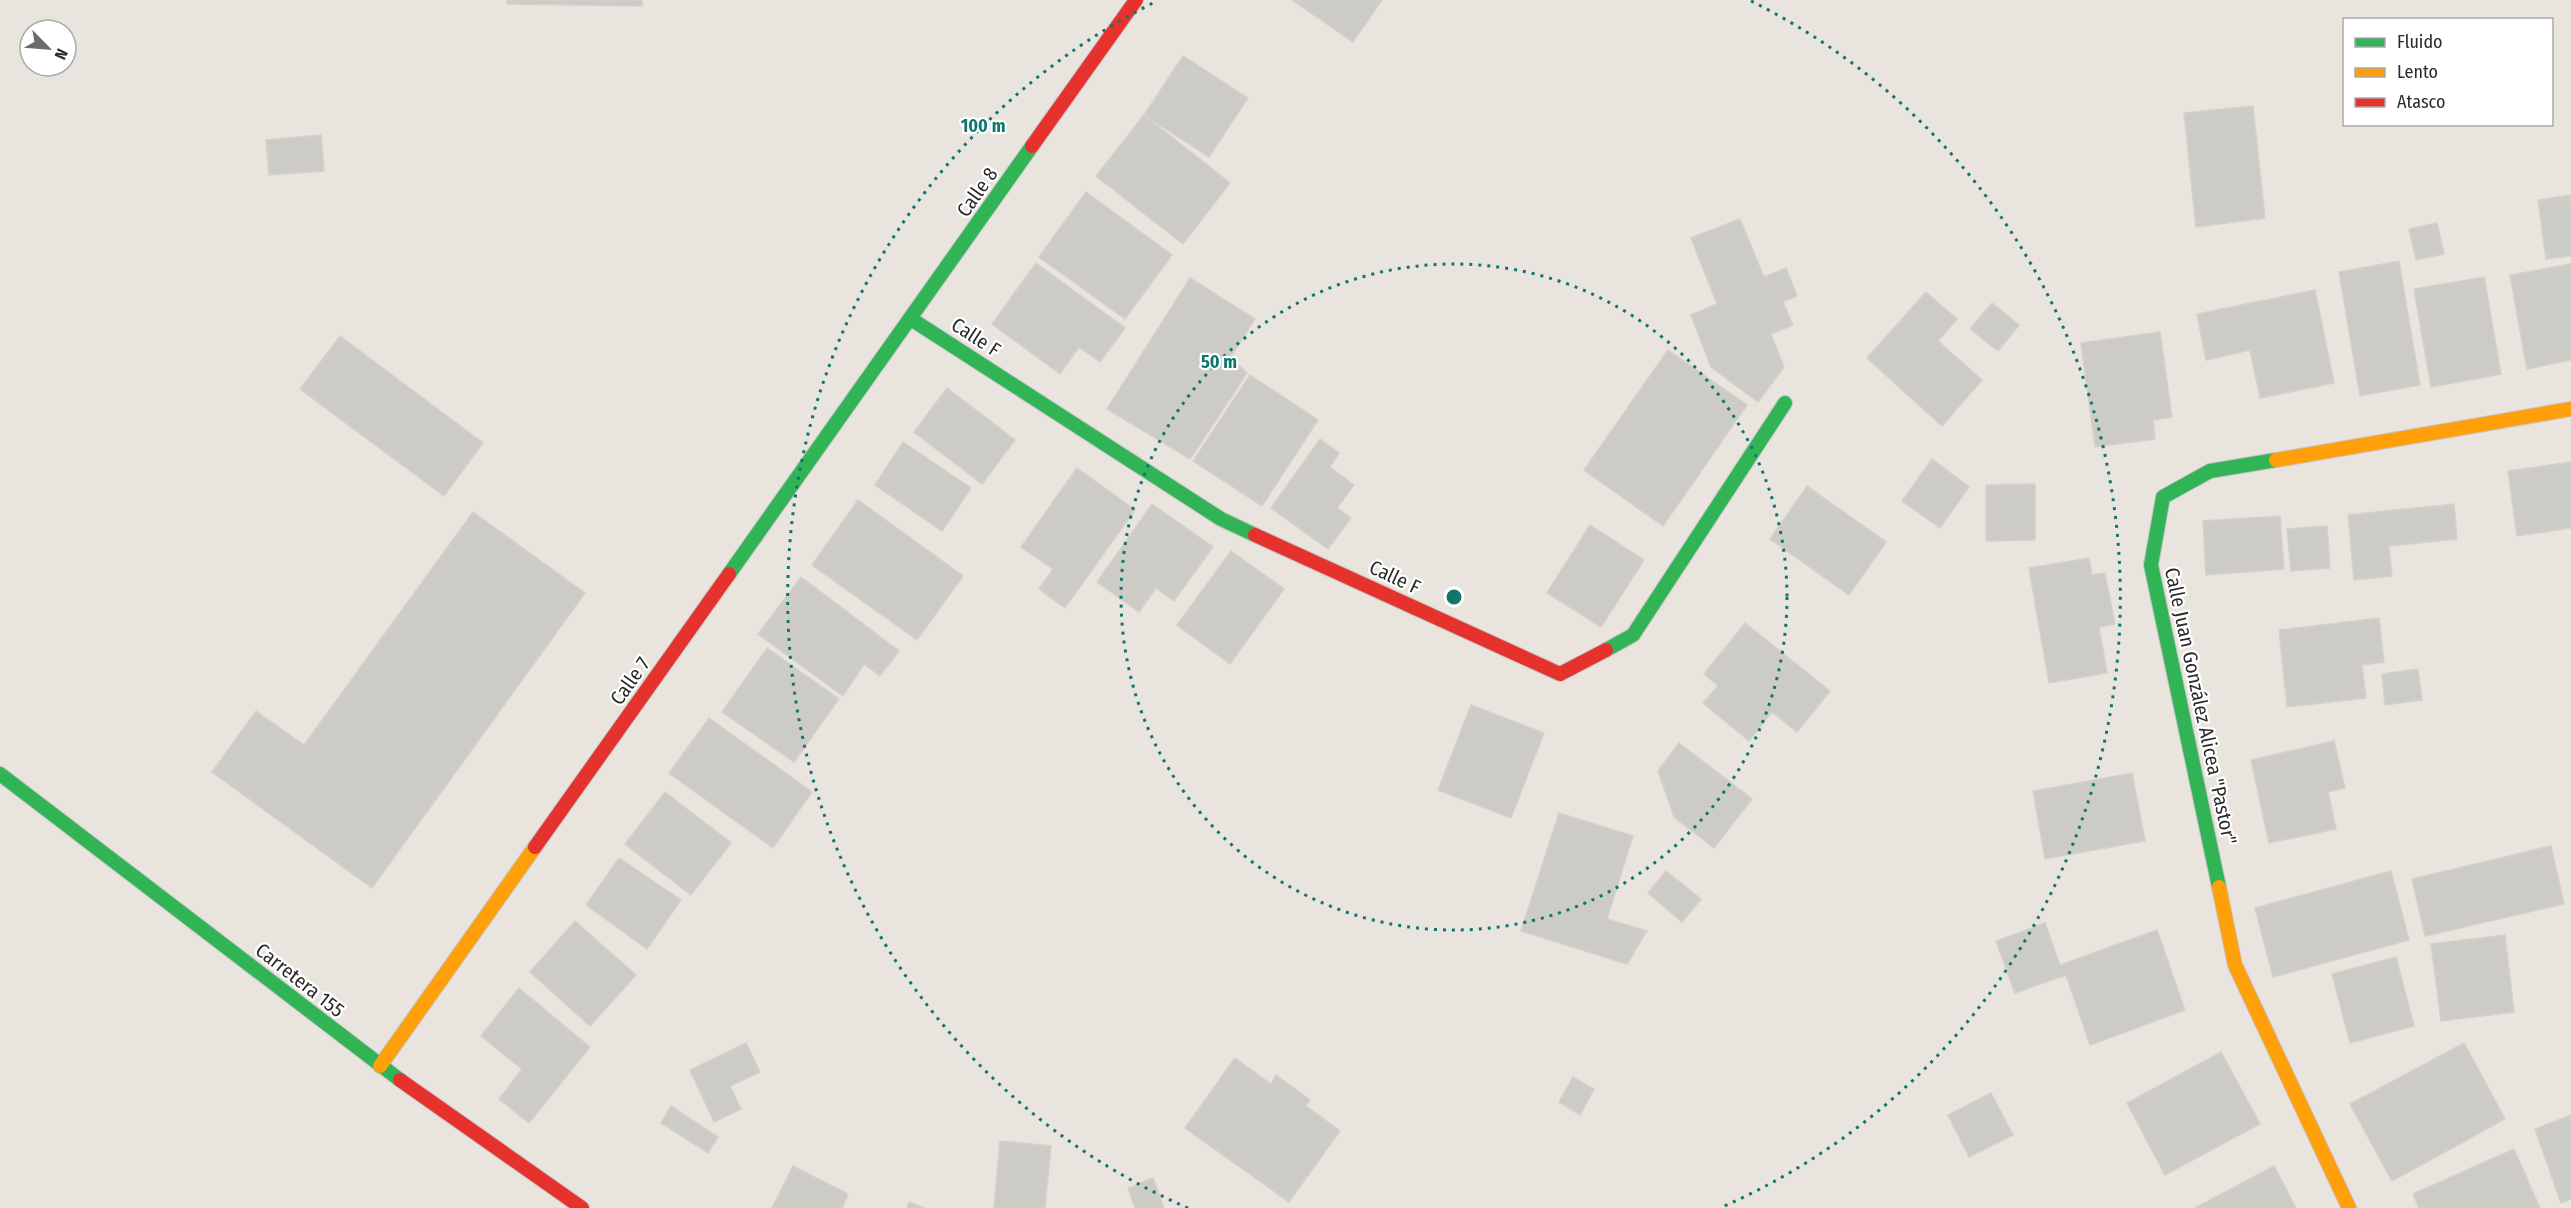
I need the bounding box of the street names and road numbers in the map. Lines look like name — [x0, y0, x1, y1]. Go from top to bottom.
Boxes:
street label: Calle 8 — [952, 163, 1002, 221]
street label: Calle F — [947, 312, 1005, 362]
street label: Calle F — [1366, 555, 1424, 599]
street label: Calle Juan González Alicea "Pastor" — [2160, 565, 2242, 847]
street label: Calle 7 — [605, 653, 655, 709]
street label: Carretera 155 — [251, 938, 349, 1022]

